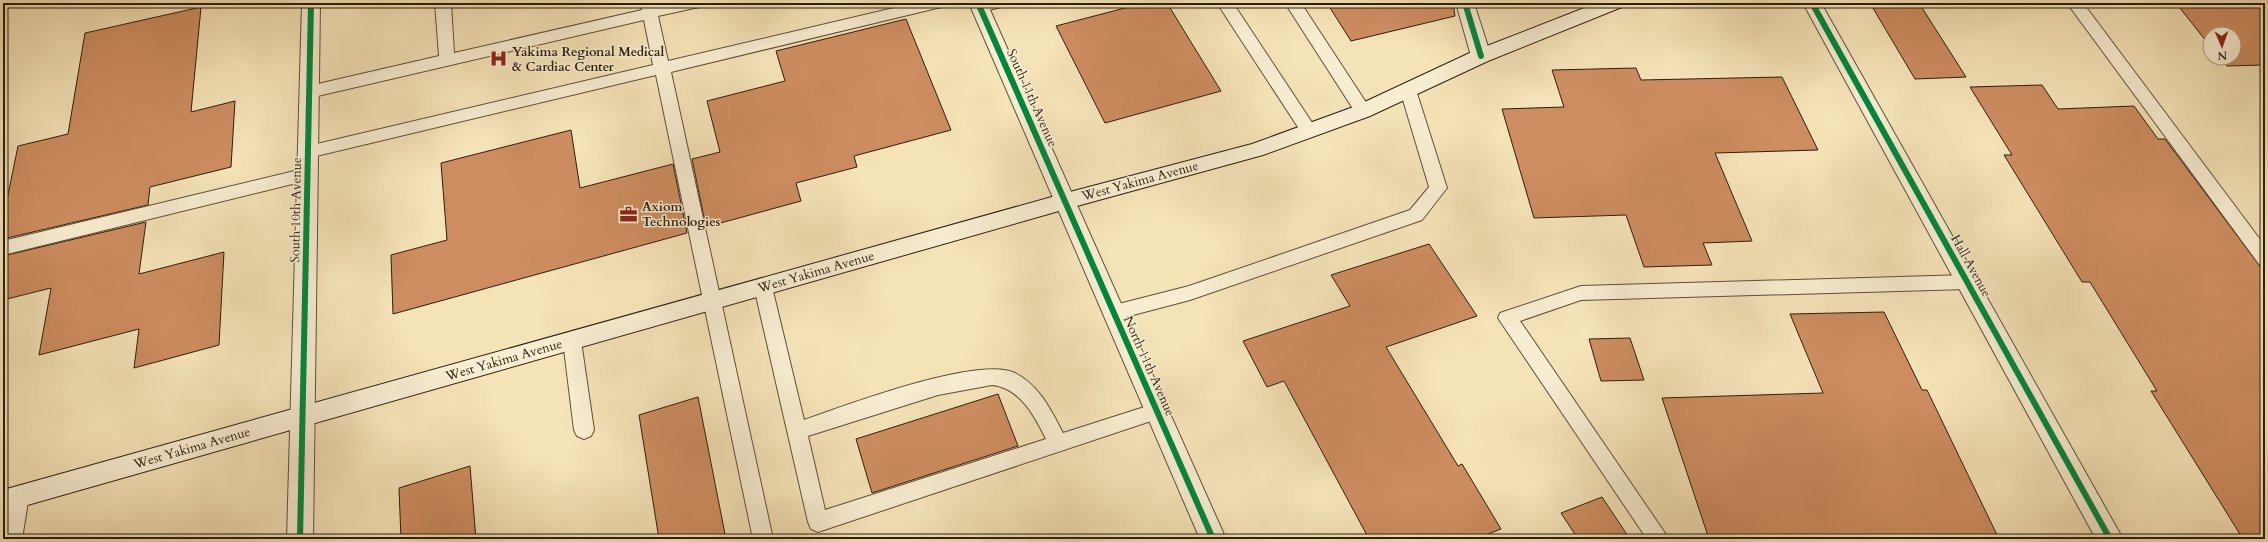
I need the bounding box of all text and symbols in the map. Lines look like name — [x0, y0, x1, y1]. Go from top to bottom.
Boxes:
north arrow — [2202, 26, 2242, 66]
place label: Yakima Regional Medical & Cardiac Center — [512, 43, 665, 76]
street label: South 11th Avenue — [1002, 46, 1062, 150]
text: N — [2217, 48, 2227, 63]
hospital icon: Yakima Regional Medical & Cardiac Center — [489, 49, 509, 69]
street label: South 10th Avenue — [286, 157, 306, 263]
street label: West Yakima Avenue — [1079, 157, 1201, 206]
place label: Axiom Technologies — [642, 198, 721, 231]
office icon: Axiom Technologies — [619, 204, 639, 224]
street label: Hall Avenue — [1946, 232, 1996, 301]
street label: West Yakima Avenue — [755, 247, 876, 298]
street label: North 11th Avenue — [1119, 313, 1179, 419]
street label: West Yakima Avenue — [443, 335, 564, 386]
street label: West Yakima Avenue — [131, 423, 252, 474]

